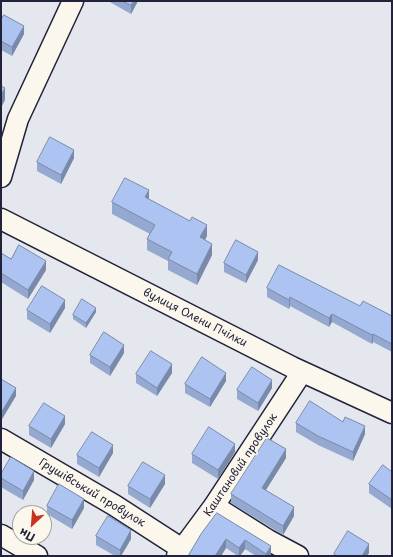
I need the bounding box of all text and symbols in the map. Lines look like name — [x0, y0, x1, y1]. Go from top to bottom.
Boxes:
street label: вулиця Олени Пчілки — [141, 286, 249, 350]
street label: Каштановий провулок — [202, 411, 280, 519]
street label: Грушівський провулок — [36, 456, 148, 530]
north arrow — [12, 505, 52, 545]
text: Пн — [16, 524, 38, 546]

